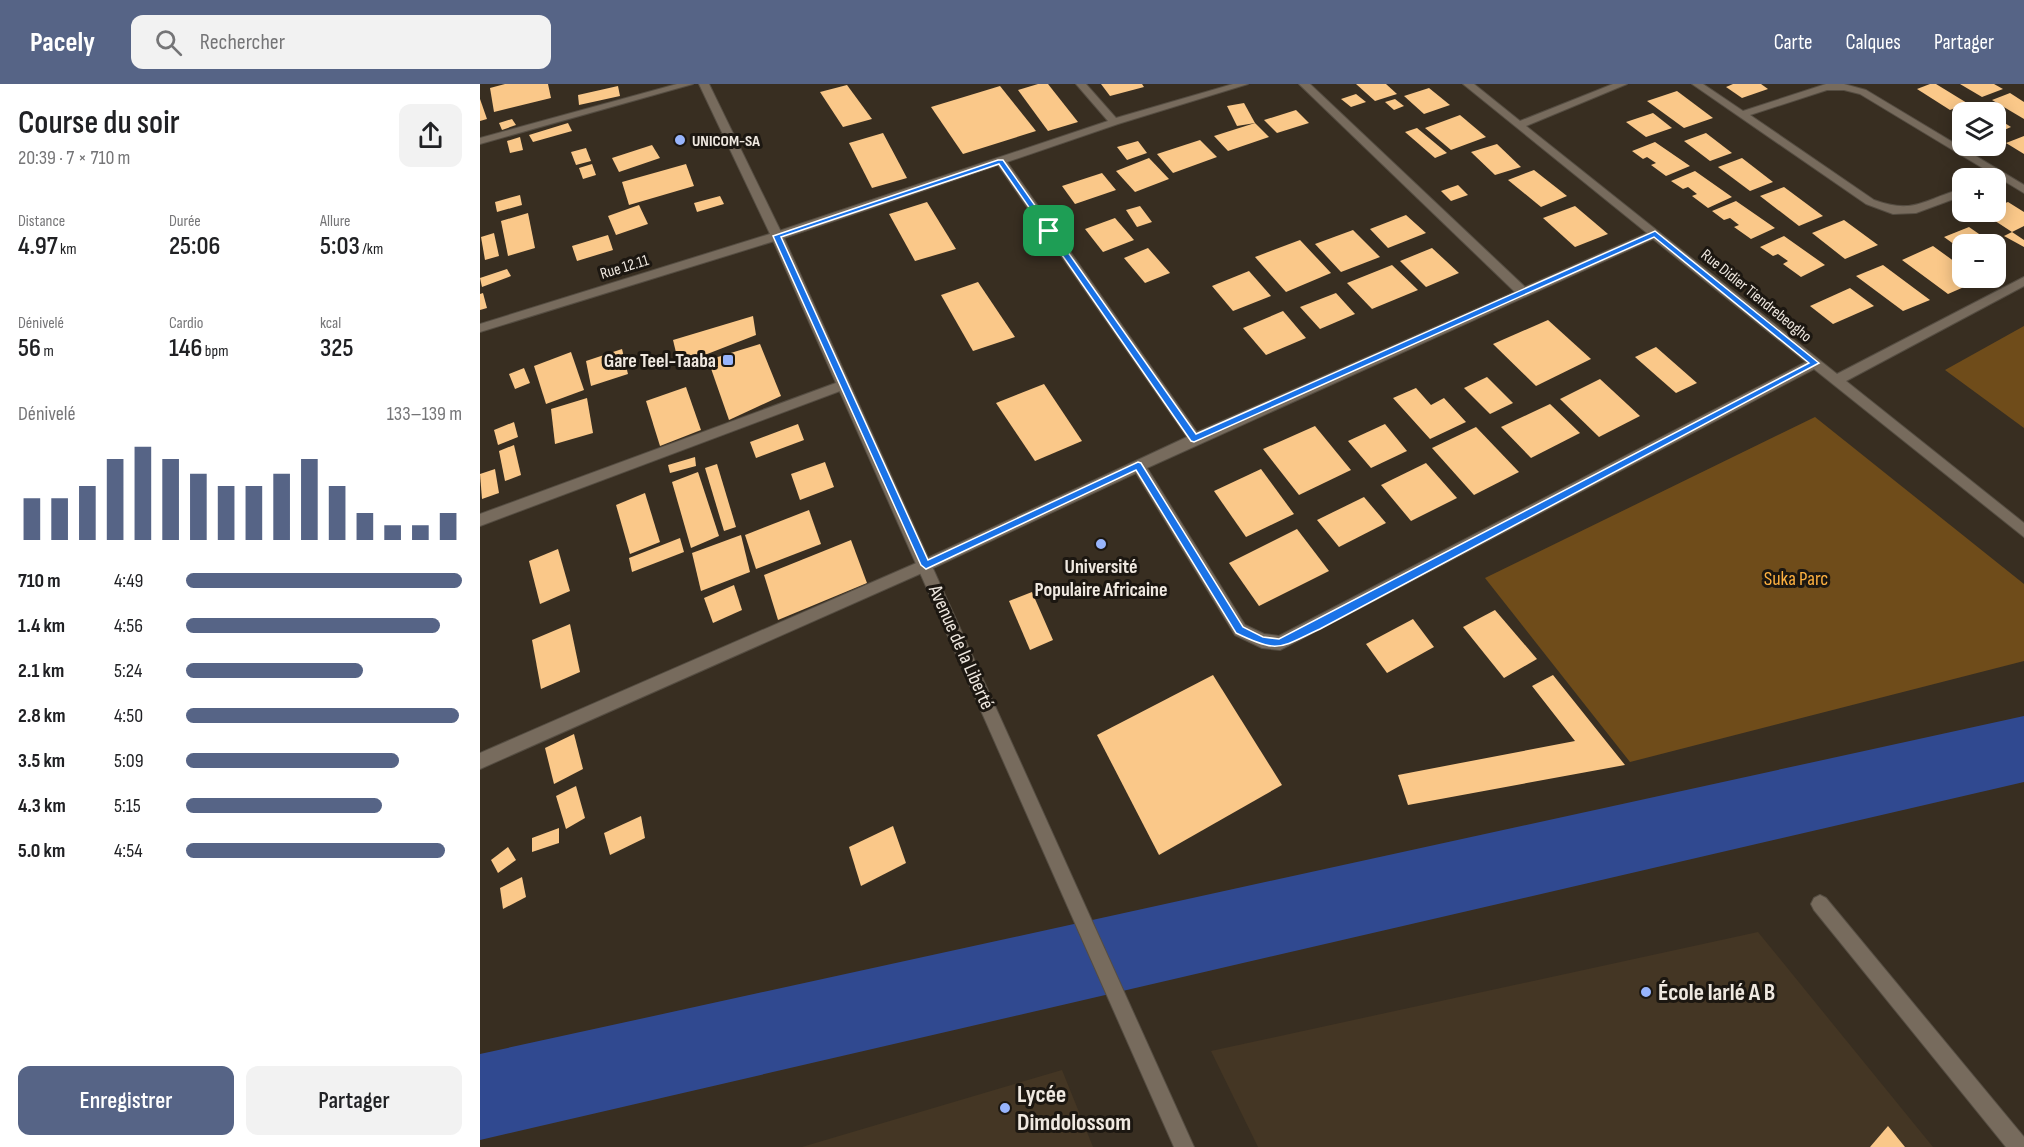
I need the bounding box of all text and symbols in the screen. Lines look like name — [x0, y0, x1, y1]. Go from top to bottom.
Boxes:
search box — [131, 15, 551, 69]
text: Pacely — [30, 26, 95, 59]
icon: search — [152, 26, 185, 59]
text: Rechercher — [200, 29, 285, 56]
text: Carte — [1774, 30, 1813, 55]
text: Calques — [1846, 30, 1901, 55]
text: Partager — [1934, 30, 1994, 55]
map controls — [1952, 102, 2006, 288]
button: layers — [1952, 102, 2006, 156]
text: Course du soir — [18, 103, 180, 143]
button: share — [399, 104, 462, 167]
place label: UNICOM-SA — [692, 132, 760, 151]
marker: UNICOM-SA — [673, 133, 687, 147]
text: 20:39 · 7 × 710 m — [18, 146, 130, 170]
button: + — [1952, 168, 2006, 222]
pin — [1023, 205, 1074, 256]
text: Distance — [18, 212, 65, 231]
text: Durée — [169, 212, 201, 231]
text: Allure — [320, 212, 350, 231]
icon: arrive — [1032, 214, 1065, 247]
text: 4.97 — [18, 231, 58, 262]
text: 25:06 — [169, 231, 220, 262]
text: 5:03 — [320, 231, 360, 262]
button: − — [1952, 234, 2006, 288]
text: km — [58, 240, 77, 259]
text: /km — [360, 240, 383, 259]
street label: Rue Didier Tiendrebeogho — [1697, 246, 1815, 347]
street label: Rue 12.11 — [598, 251, 651, 284]
text: Dénivelé — [18, 314, 64, 333]
text: Cardio — [169, 314, 203, 333]
text: kcal — [320, 314, 341, 333]
text: 56 — [18, 333, 41, 364]
text: 146 — [169, 333, 202, 364]
text: 325 — [320, 333, 353, 364]
text: m — [41, 342, 54, 361]
text: bpm — [202, 342, 228, 361]
place label: Gare Teel-Taaba — [604, 349, 716, 373]
marker: Gare Teel-Taaba — [721, 353, 735, 367]
text: Dénivelé — [18, 402, 76, 426]
text: 133–139 m — [387, 402, 462, 426]
marker: Université Populaire Africaine — [1094, 537, 1108, 551]
place label: Université Populaire Africaine — [1035, 555, 1167, 602]
park label: Suka Parc — [1764, 567, 1828, 591]
text: 710 m — [18, 569, 61, 593]
text: 4:49 — [114, 569, 143, 593]
street label: Avenue de la Liberté — [923, 581, 999, 713]
text: 1.4 km — [18, 614, 65, 638]
text: 4:56 — [114, 614, 143, 638]
text: 2.1 km — [18, 659, 64, 683]
text: 5:24 — [114, 659, 142, 683]
text: 2.8 km — [18, 704, 66, 728]
text: 4:50 — [114, 704, 143, 728]
text: 3.5 km — [18, 749, 65, 773]
text: 5:09 — [114, 749, 144, 773]
text: 4.3 km — [18, 794, 66, 818]
text: 5:15 — [114, 794, 141, 818]
text: 5.0 km — [18, 839, 65, 863]
text: 4:54 — [114, 839, 143, 863]
place label: École larlé A B — [1658, 978, 1775, 1007]
marker: École larlé A B — [1639, 985, 1653, 999]
button: Enregistrer — [18, 1066, 234, 1135]
button: Partager — [246, 1066, 462, 1135]
place label: Lycée Dimdolossom — [1017, 1080, 1131, 1137]
marker: Lycée Dimdolossom — [998, 1101, 1012, 1115]

